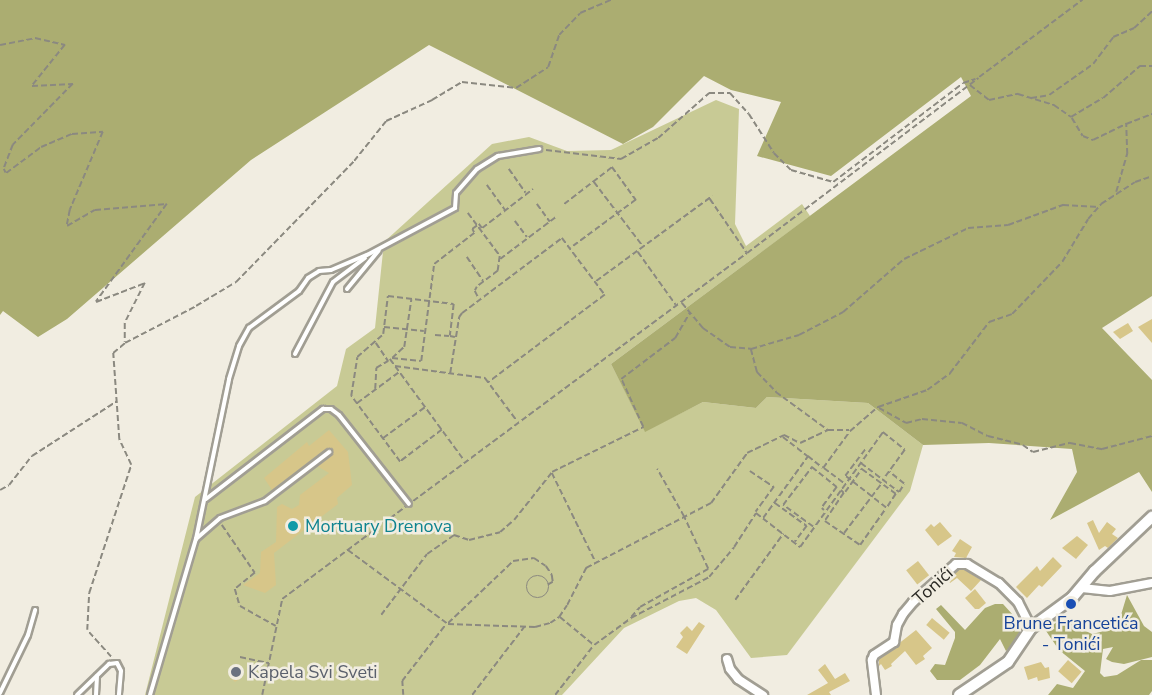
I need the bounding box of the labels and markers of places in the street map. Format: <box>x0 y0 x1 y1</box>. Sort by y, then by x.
place label: Mortuary Drenova <box>305 515 452 537</box>
marker: Mortuary Drenova <box>286 519 300 533</box>
marker: Brune Francetića - Tonići <box>1064 597 1078 611</box>
place label: Brune Francetića - Tonići <box>1004 613 1138 656</box>
place label: Kapela Svi Sveti <box>248 661 378 683</box>
marker: Kapela Svi Sveti <box>229 665 243 679</box>

